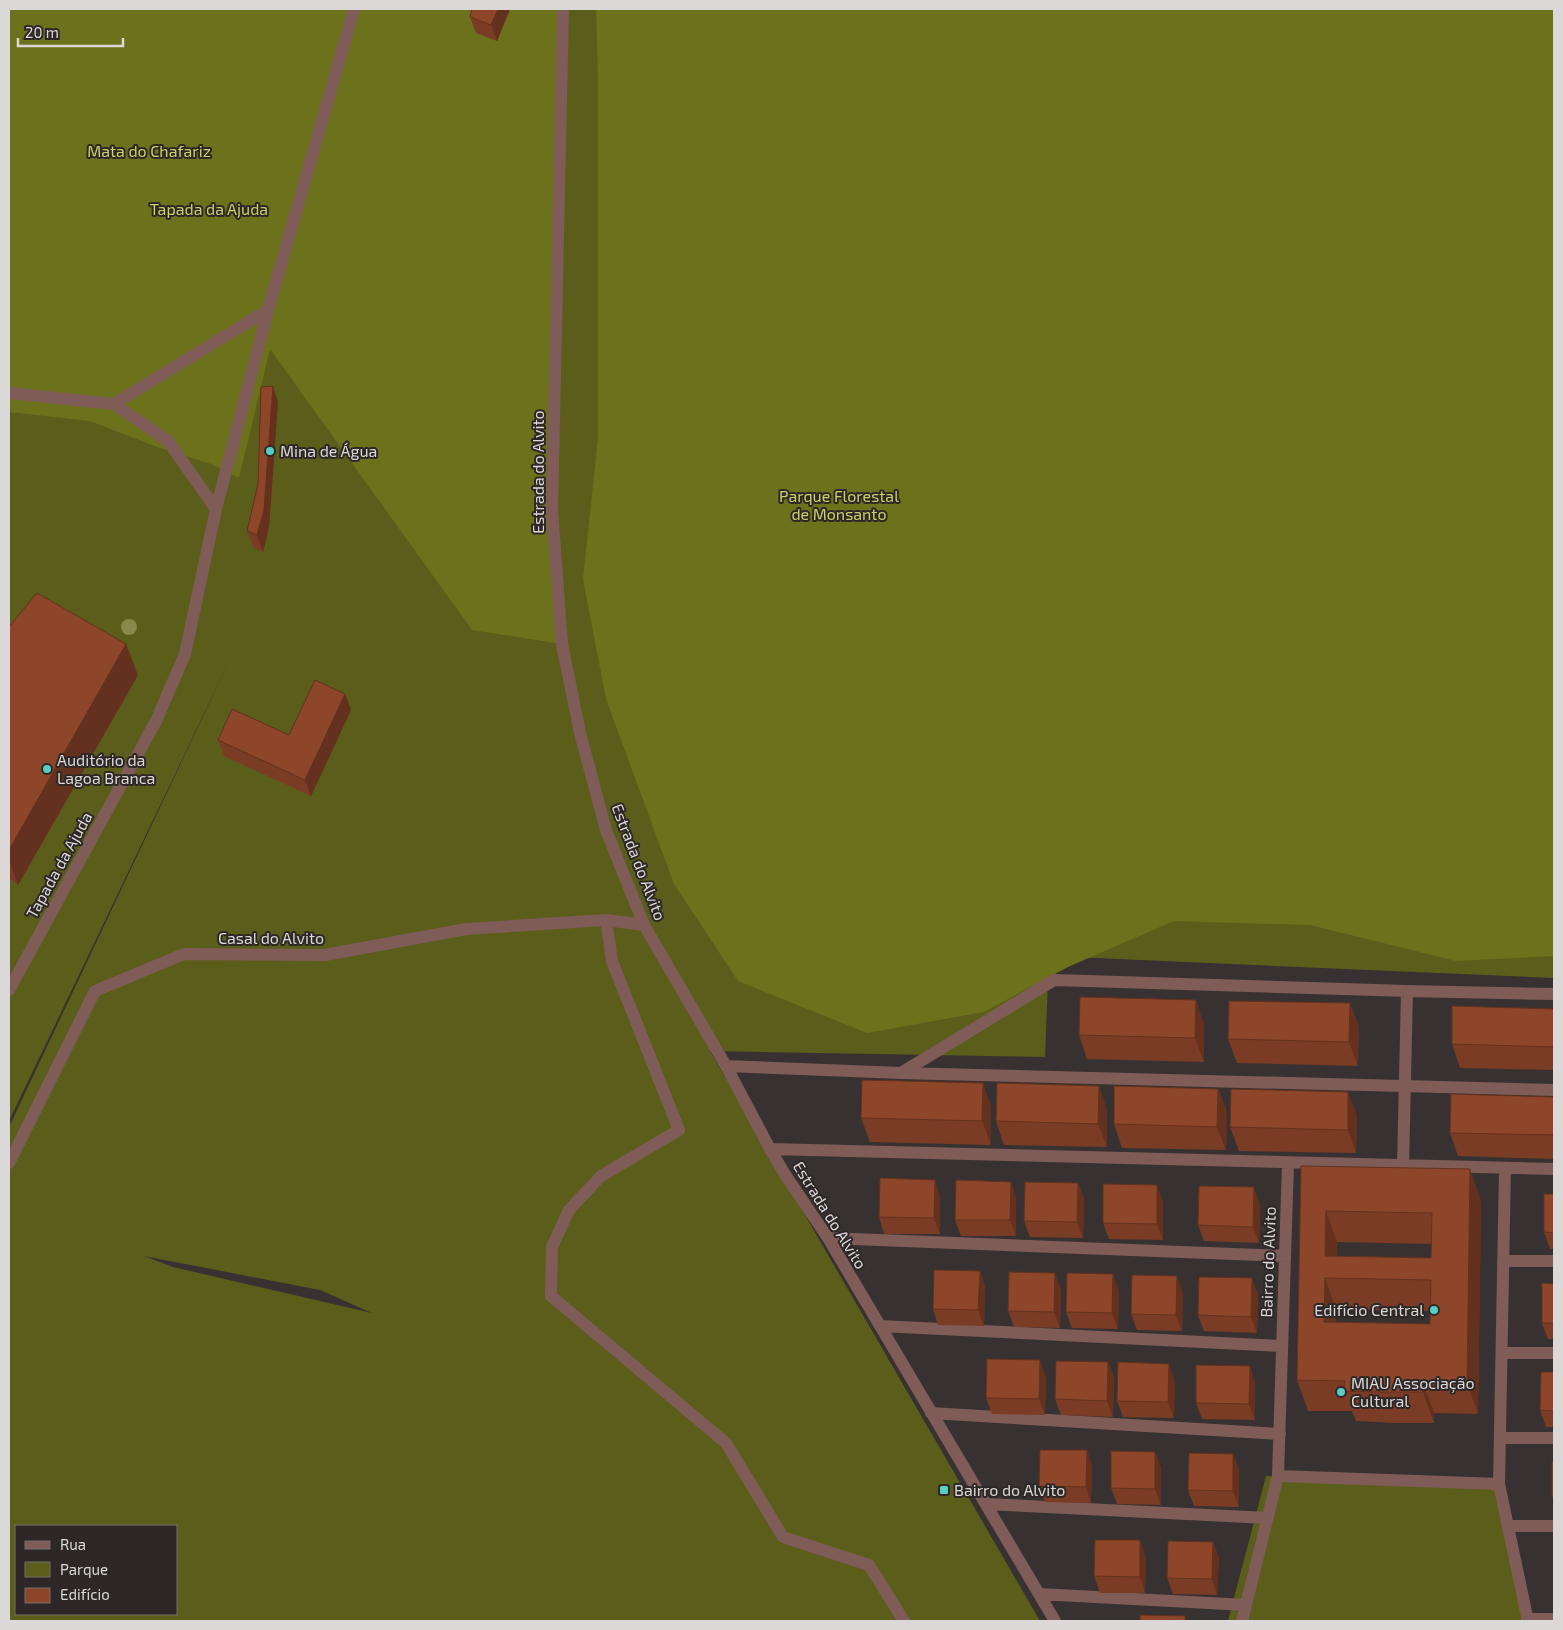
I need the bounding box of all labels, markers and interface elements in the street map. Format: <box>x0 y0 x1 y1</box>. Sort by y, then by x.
scale bar <box>18 15 122 47</box>
text: 20 m <box>25 23 59 41</box>
park label: Mata do Chafariz <box>87 141 211 160</box>
park label: Tapada da Ajuda <box>150 199 268 219</box>
street label: Estrada do Alvito <box>528 410 547 534</box>
place label: Mina de Água <box>280 441 377 460</box>
marker: Mina de Água <box>264 445 276 457</box>
park label: Parque Florestal de Monsanto <box>779 486 899 523</box>
place label: Auditório da Lagoa Branca <box>57 750 155 787</box>
marker: Auditório da Lagoa Branca <box>41 763 53 775</box>
street label: Estrada do Alvito <box>608 801 670 923</box>
street label: Tapada da Ajuda <box>22 808 96 922</box>
street label: Casal do Alvito <box>218 928 324 947</box>
street label: Estrada do Alvito <box>790 1157 871 1272</box>
street label: Bairro do Alvito <box>1256 1206 1279 1318</box>
place label: Edifício Central <box>1314 1300 1424 1319</box>
marker: Edifício Central <box>1428 1304 1440 1316</box>
place label: MIAU Associação Cultural <box>1351 1373 1475 1410</box>
marker: MIAU Associação Cultural <box>1335 1386 1347 1398</box>
place label: Bairro do Alvito <box>954 1480 1065 1499</box>
marker: Bairro do Alvito <box>938 1484 950 1496</box>
legend <box>15 1525 178 1615</box>
text: Rua <box>60 1535 86 1553</box>
text: Parque <box>60 1560 108 1578</box>
text: Edifício <box>60 1585 110 1603</box>

